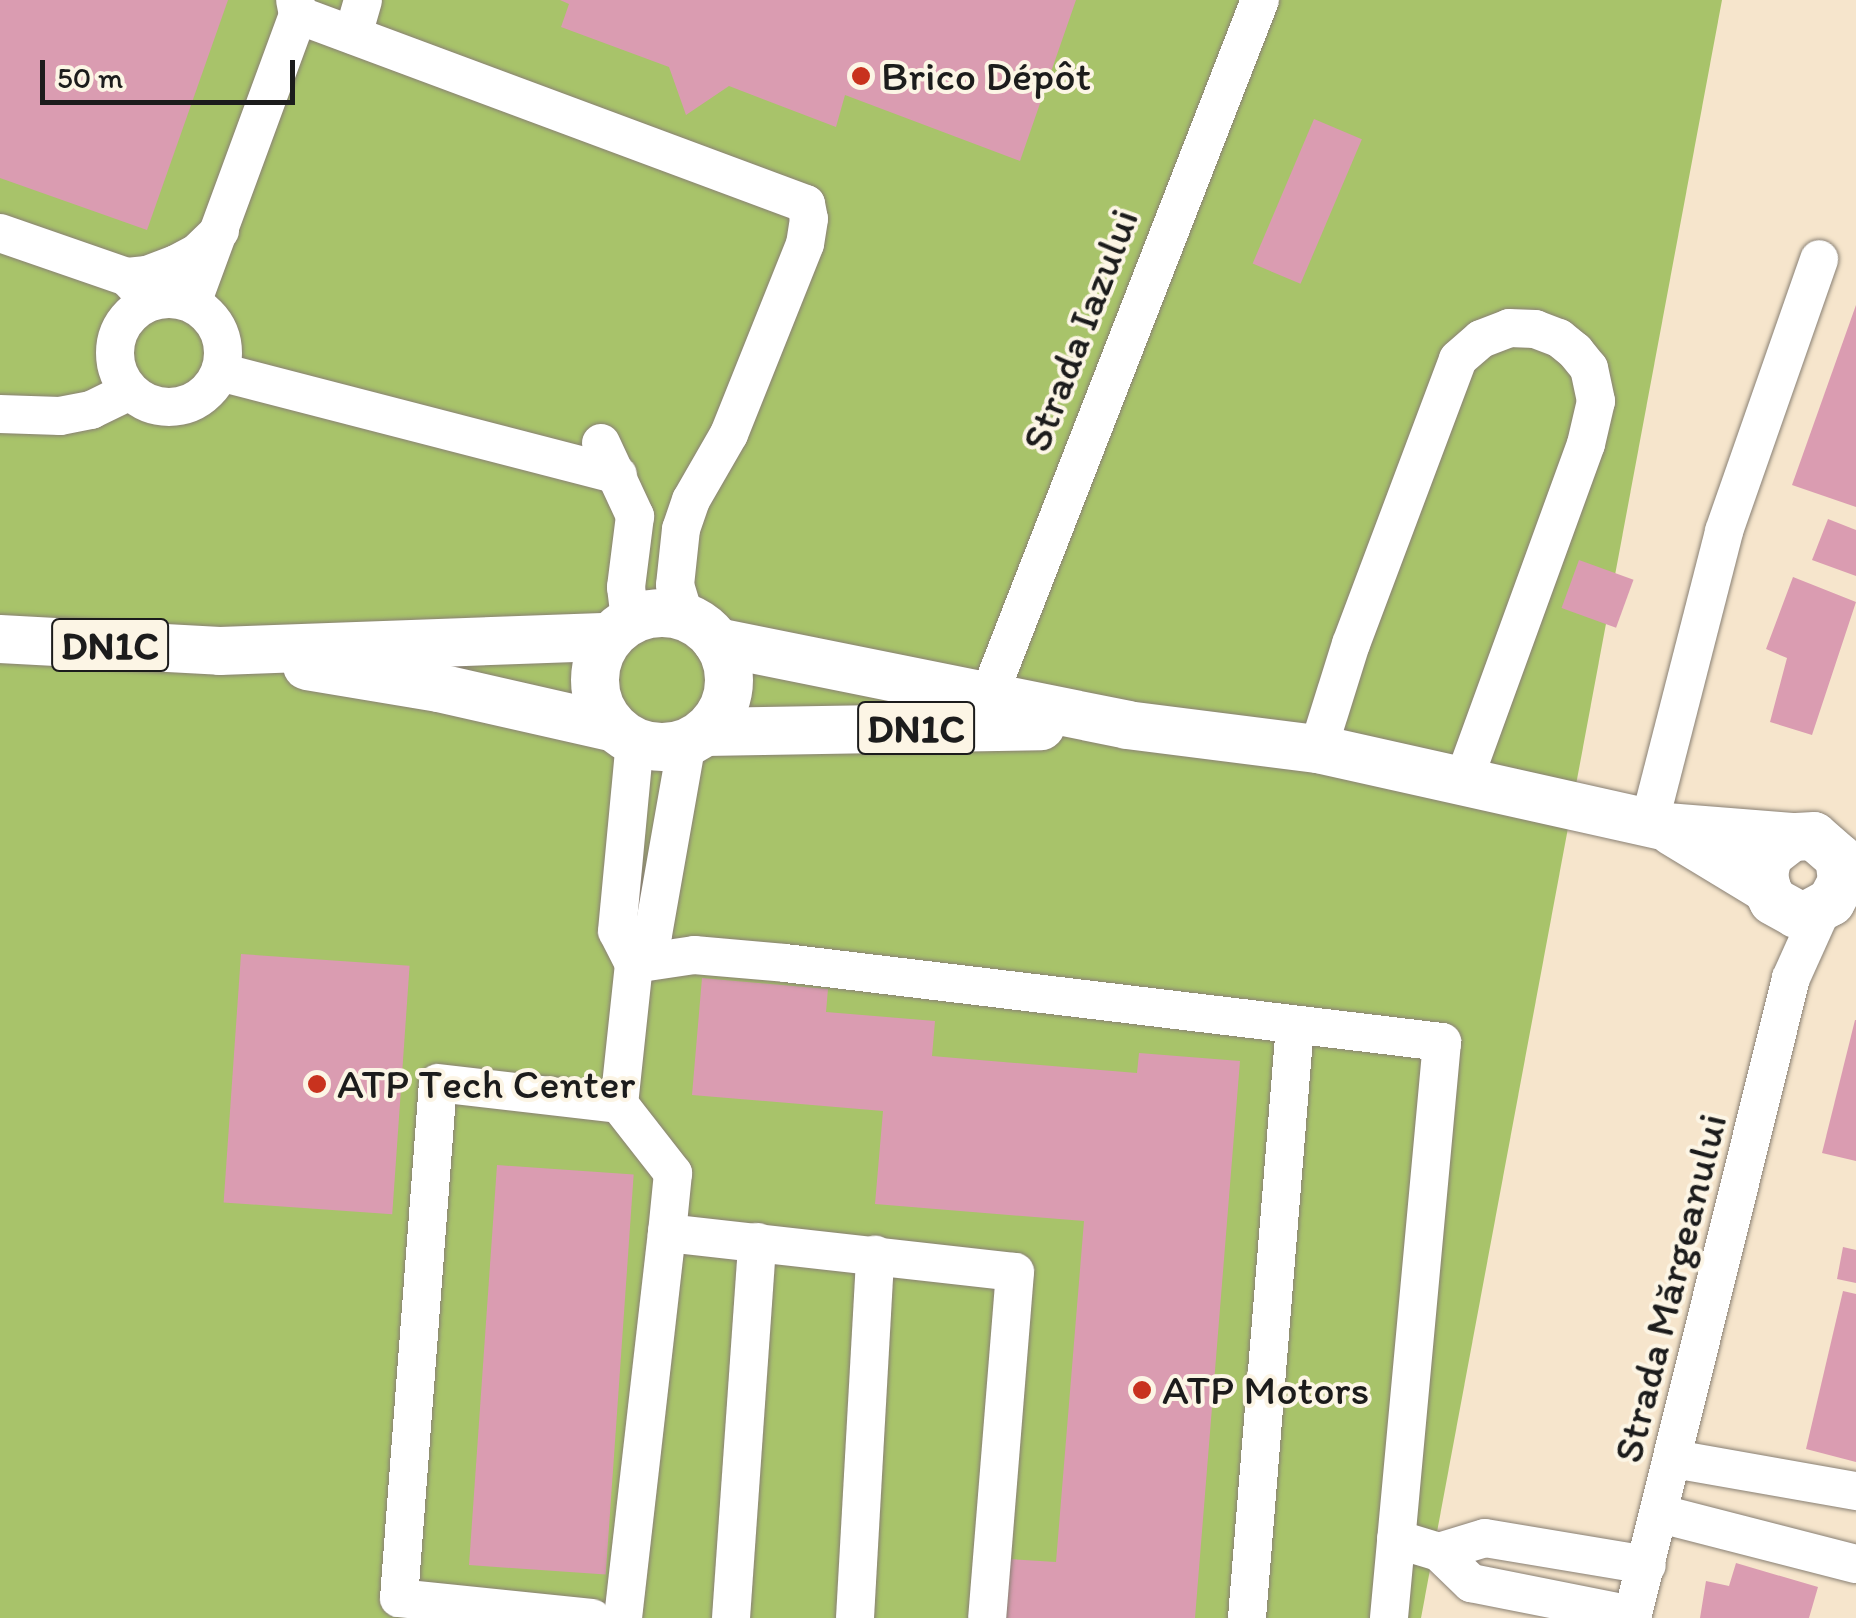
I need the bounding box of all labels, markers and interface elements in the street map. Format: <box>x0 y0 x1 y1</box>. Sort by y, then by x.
scale bar <box>45 40 300 102</box>
place label: Brico Dépôt <box>881 51 1093 101</box>
text: 50 m <box>57 59 123 96</box>
marker: Brico Dépôt <box>850 65 872 87</box>
street label: Strada Iazului <box>1011 201 1149 459</box>
road number: DN1C <box>50 610 170 680</box>
road number: DN1C <box>856 693 976 763</box>
place label: ATP Tech Center <box>337 1059 632 1109</box>
marker: ATP Tech Center <box>306 1073 328 1095</box>
street label: Strada Mărgeanului <box>1602 1109 1738 1467</box>
place label: ATP Motors <box>1162 1365 1370 1415</box>
marker: ATP Motors <box>1131 1379 1153 1401</box>

